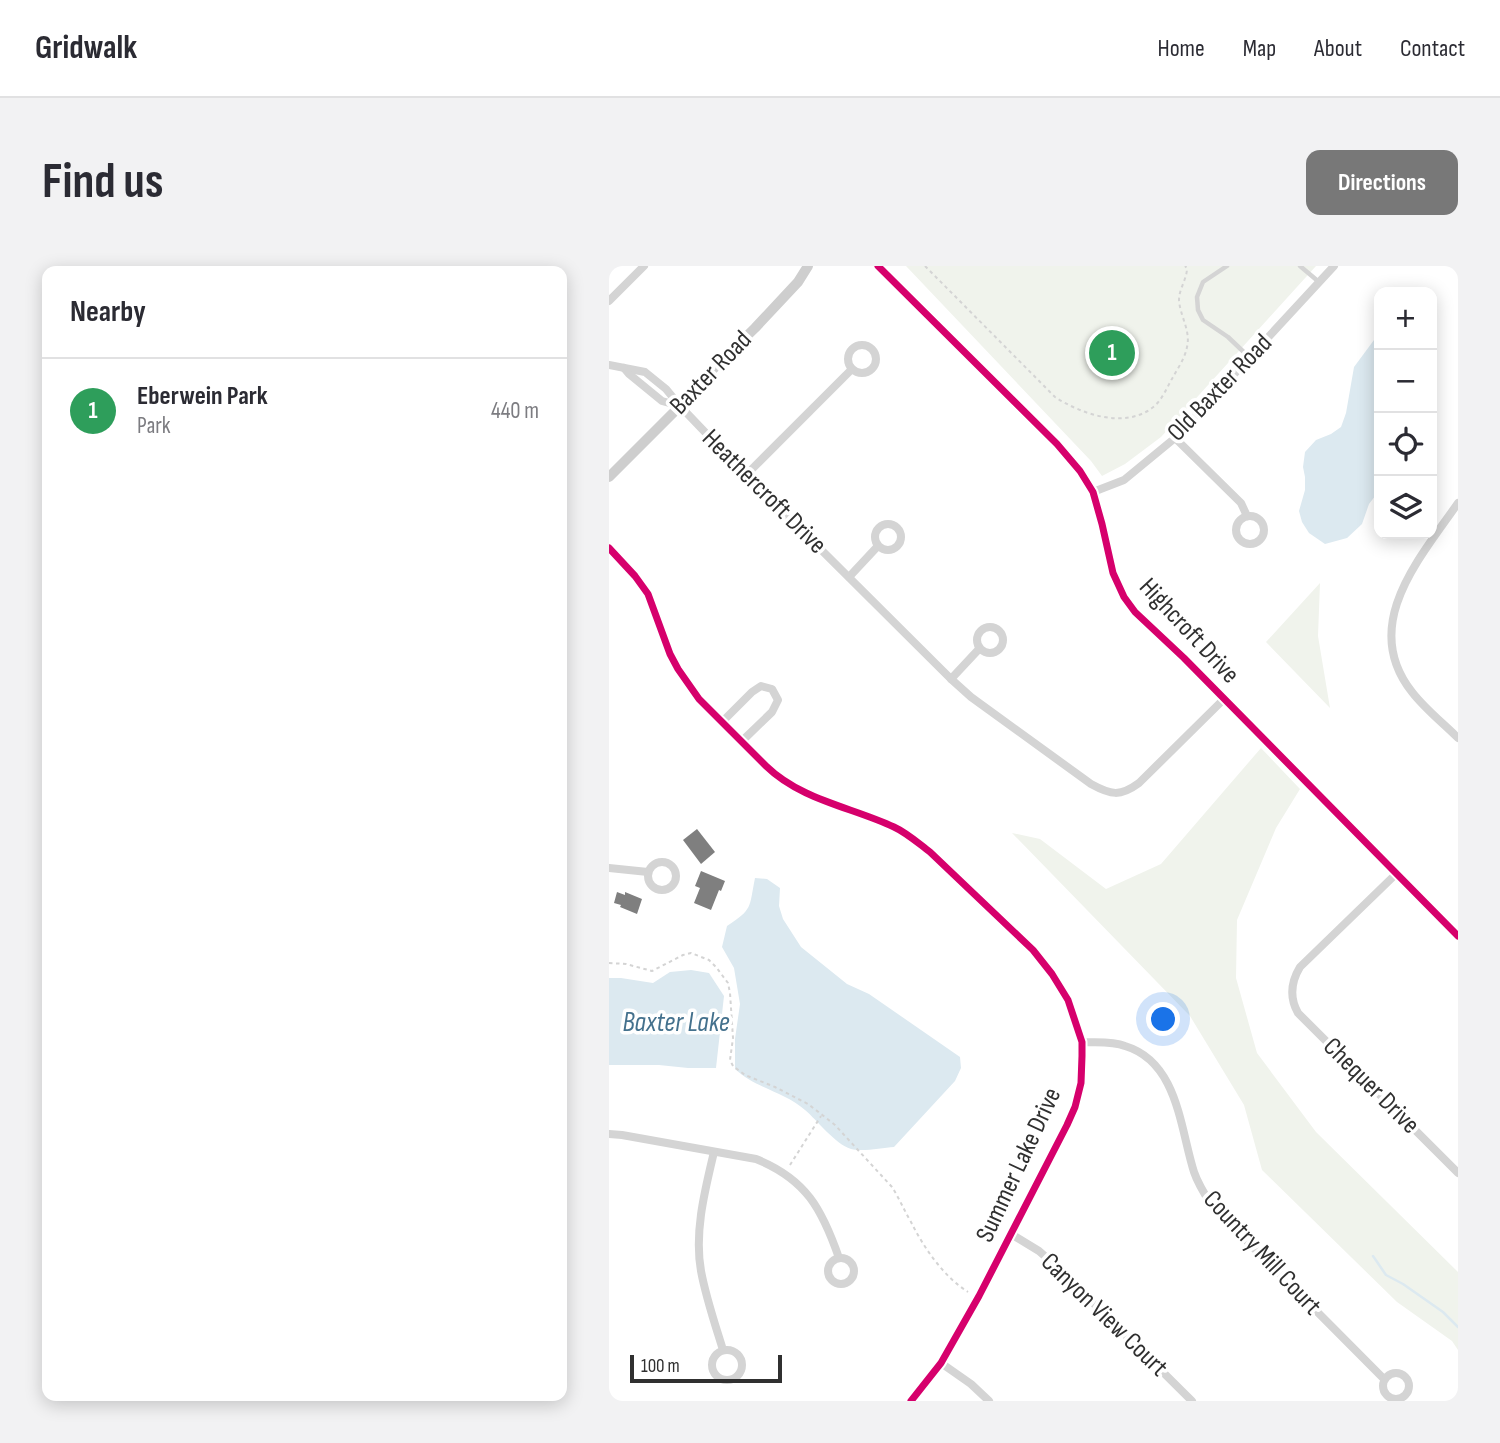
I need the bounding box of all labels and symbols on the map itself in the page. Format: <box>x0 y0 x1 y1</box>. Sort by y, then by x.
street label: Baxter Road <box>664 325 758 421</box>
pin: 1 <box>1089 327 1135 379</box>
street label: Old Baxter Road <box>1161 328 1279 448</box>
street label: Heathercroft Drive <box>695 423 833 561</box>
street label: Highcroft Drive <box>1132 572 1246 690</box>
your location <box>1146 1002 1180 1036</box>
water label: Baxter Lake <box>622 1006 730 1039</box>
street label: Chequer Drive <box>1316 1031 1426 1141</box>
street label: Summer Lake Drive <box>970 1083 1068 1247</box>
street label: Country Mill Court <box>1196 1184 1328 1322</box>
street label: Canyon View Court <box>1034 1247 1174 1383</box>
scale bar <box>630 1352 782 1384</box>

